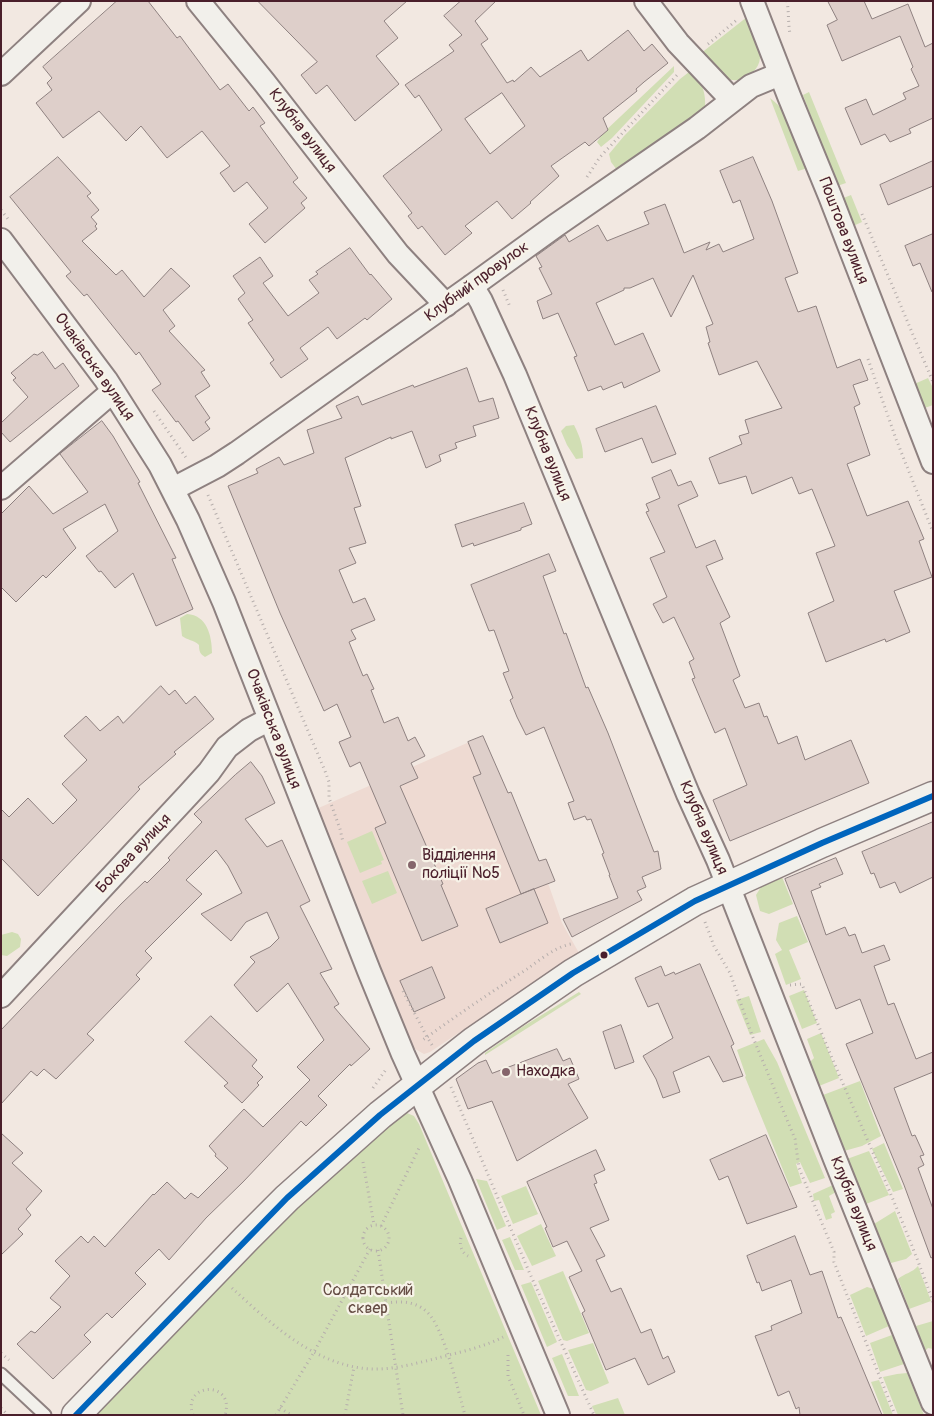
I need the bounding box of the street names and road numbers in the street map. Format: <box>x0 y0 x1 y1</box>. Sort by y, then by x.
street label: Клубна вулиця <box>264 85 340 177</box>
street label: Поштова вулиця <box>814 175 872 287</box>
street label: Клубний провулок <box>421 238 533 326</box>
street label: Очаківська вулиця <box>50 309 138 425</box>
street label: Клубна вулиця <box>519 404 575 504</box>
street label: Очаківська вулиця <box>241 666 305 792</box>
street label: Клубна вулиця <box>675 778 731 878</box>
street label: Бокова вулиця <box>92 810 176 898</box>
street label: Клубна вулиця <box>825 1154 881 1254</box>

